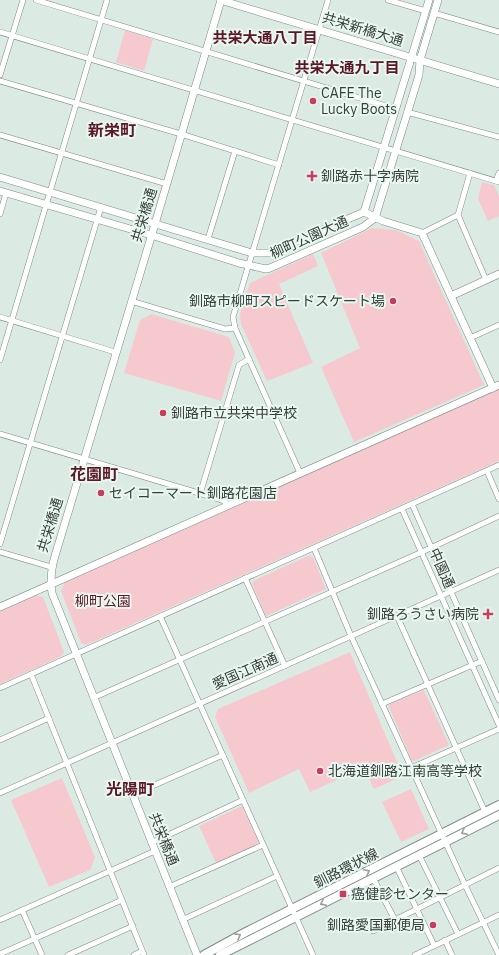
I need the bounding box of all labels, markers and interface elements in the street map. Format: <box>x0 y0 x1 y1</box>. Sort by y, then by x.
street label: 共栄新橋大通 <box>320 8 406 50</box>
district label: 共栄大通八丁目 <box>212 28 318 47</box>
district label: 共栄大通九丁目 <box>294 58 400 77</box>
place label: CAFE The Lucky Boots <box>321 84 397 118</box>
marker: CAFE The Lucky Boots <box>308 96 318 106</box>
district label: 新栄町 <box>88 120 136 140</box>
place label: 釧路赤十字病院 <box>321 167 419 185</box>
marker: 釧路赤十字病院 <box>306 170 318 182</box>
street label: 共栄橋通 <box>127 186 161 244</box>
street label: 柳町公園大通 <box>267 212 351 262</box>
place label: 釧路市柳町スピードスケート場 <box>189 292 385 310</box>
marker: 釧路市柳町スピードスケート場 <box>388 296 398 306</box>
place label: 釧路市立共栄中学校 <box>171 404 297 422</box>
marker: 釧路市立共栄中学校 <box>158 408 168 418</box>
district label: 花園町 <box>70 464 118 484</box>
place label: セイコーマート釧路花園店 <box>109 484 277 502</box>
marker: セイコーマート釧路花園店 <box>96 488 106 498</box>
street label: 共栄橋通 <box>33 496 67 554</box>
street label: 中園通 <box>425 545 459 591</box>
park label: 柳町公園 <box>75 592 131 610</box>
place label: 釧路ろうさい病院 <box>367 605 479 623</box>
marker: 釧路ろうさい病院 <box>482 608 494 620</box>
street label: 愛国江南通 <box>209 649 281 693</box>
place label: 北海道釧路江南高等学校 <box>328 762 482 780</box>
marker: 北海道釧路江南高等学校 <box>315 766 325 776</box>
district label: 光陽町 <box>106 779 154 799</box>
street label: 共栄橋通 <box>145 810 183 868</box>
one-way arrow <box>461 827 468 834</box>
street label: 釧路環状線 <box>311 844 381 892</box>
one-way arrow <box>363 869 370 877</box>
place label: 癌健診センター <box>351 885 449 903</box>
marker: 癌健診センター <box>338 889 348 899</box>
one-way arrow <box>320 898 327 906</box>
place label: 釧路愛国郵便局 <box>327 916 425 934</box>
marker: 釧路愛国郵便局 <box>428 920 438 930</box>
one-way arrow <box>234 934 241 941</box>

